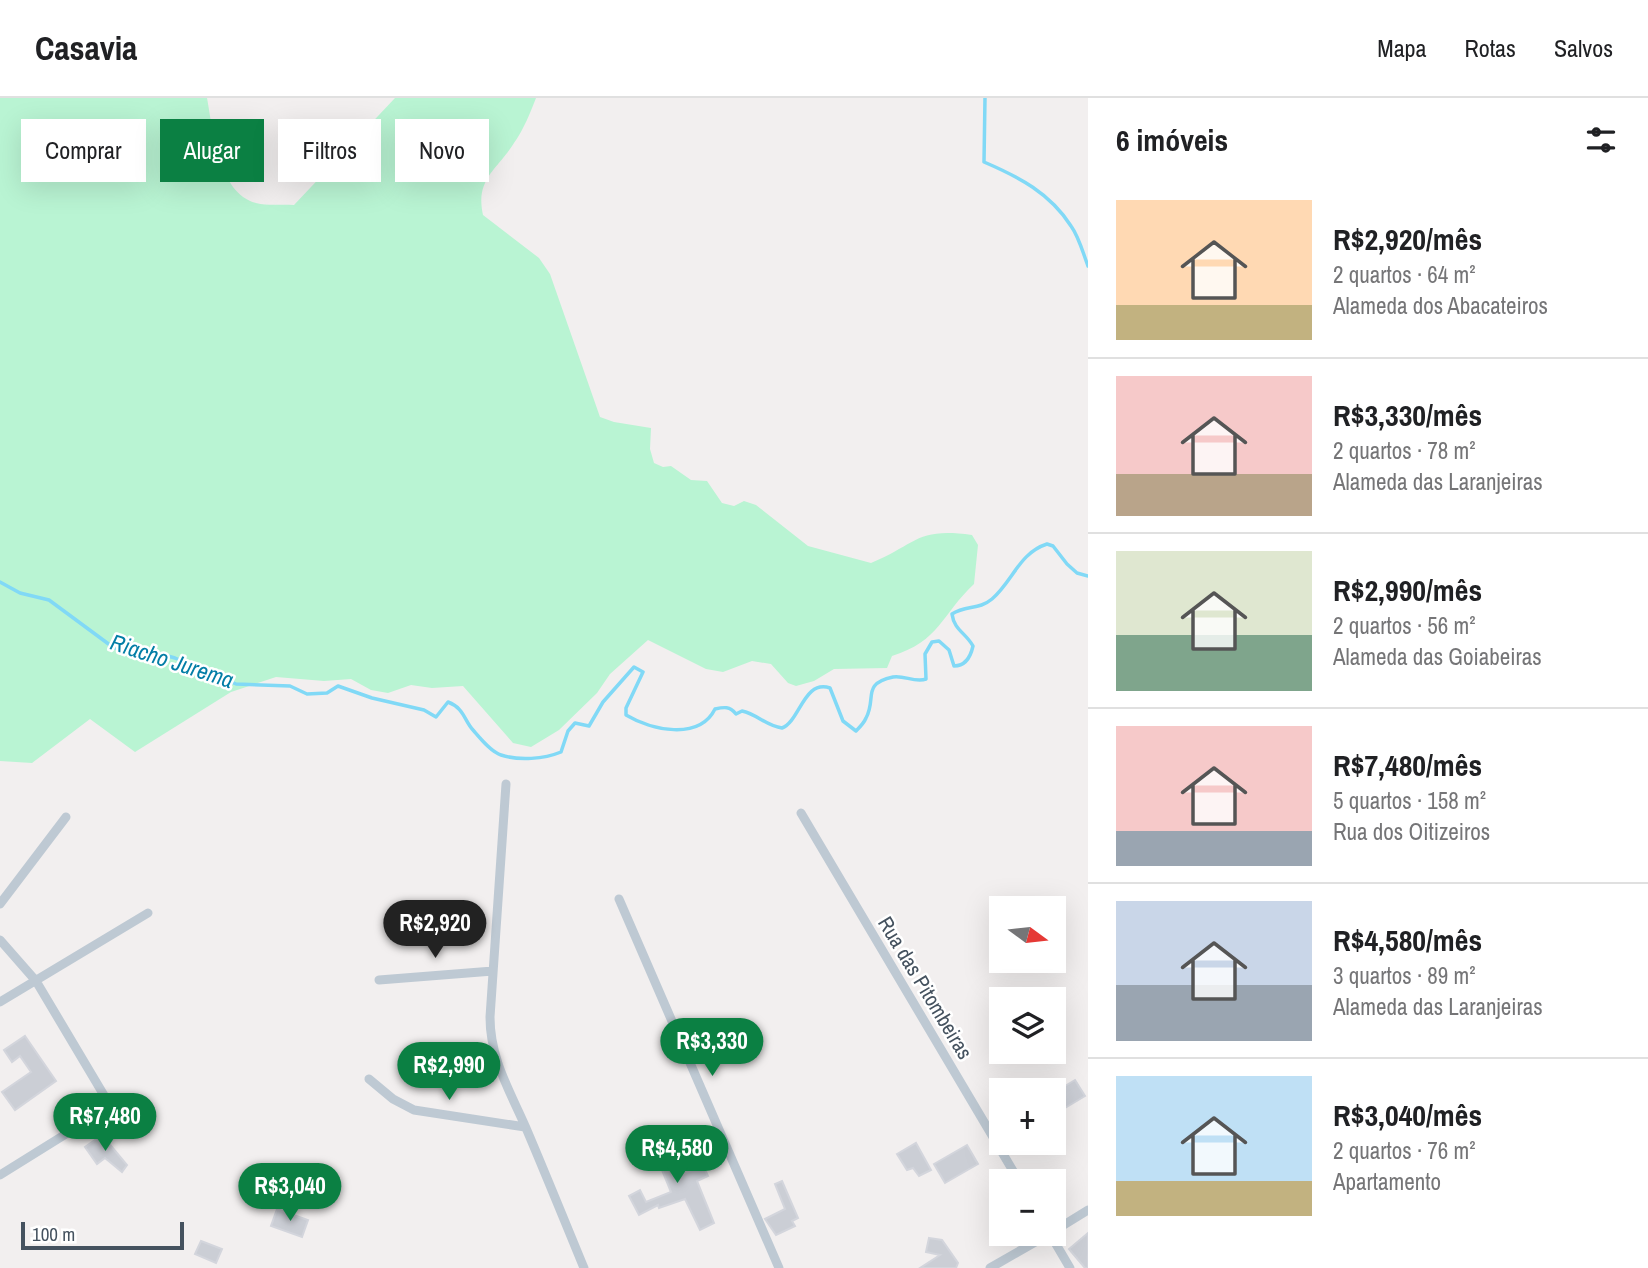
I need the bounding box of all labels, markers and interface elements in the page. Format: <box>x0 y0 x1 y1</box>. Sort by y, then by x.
text: Casavia <box>35 26 137 70</box>
text: Mapa <box>1377 32 1427 64</box>
text: Rotas <box>1465 32 1516 64</box>
text: Salvos <box>1554 32 1613 64</box>
chip: Comprar <box>21 119 146 182</box>
chip: Alugar <box>160 119 264 182</box>
chip: Filtros <box>278 119 381 182</box>
chip: Novo <box>395 119 489 182</box>
text: 6 imóveis <box>1116 120 1228 160</box>
icon: filters <box>1582 121 1620 159</box>
text: R$2,920/mês <box>1333 219 1482 259</box>
icon: home <box>1172 228 1256 312</box>
text: 2 quartos · 64 m² <box>1333 259 1476 290</box>
text: Alameda dos Abacateiros <box>1333 290 1548 321</box>
text: R$3,330/mês <box>1333 395 1482 435</box>
icon: home <box>1172 404 1256 488</box>
text: 2 quartos · 78 m² <box>1333 435 1476 466</box>
text: Alameda das Laranjeiras <box>1333 466 1543 497</box>
text: R$2,990/mês <box>1333 570 1482 610</box>
icon: home <box>1172 579 1256 663</box>
text: 2 quartos · 56 m² <box>1333 610 1476 641</box>
water label: Riacho Jurema <box>107 626 238 695</box>
text: Alameda das Goiabeiras <box>1333 641 1542 672</box>
text: R$7,480/mês <box>1333 745 1482 785</box>
icon: home <box>1172 754 1256 838</box>
text: 5 quartos · 158 m² <box>1333 785 1486 816</box>
text: Rua dos Oitizeiros <box>1333 816 1490 847</box>
north arrow <box>989 896 1066 973</box>
map controls <box>989 896 1066 1246</box>
pin: R$2,920 <box>370 900 500 960</box>
text: R$2,920 <box>399 907 471 938</box>
street label: Rua das Pitombeiras <box>871 911 980 1065</box>
text: R$4,580/mês <box>1333 920 1482 960</box>
icon: home <box>1172 929 1256 1013</box>
text: 3 quartos · 89 m² <box>1333 960 1476 991</box>
button: layers <box>989 987 1066 1064</box>
text: Alameda das Laranjeiras <box>1333 991 1543 1022</box>
pin: R$3,330 <box>647 1018 777 1078</box>
text: R$3,330 <box>676 1025 748 1056</box>
pin: R$2,990 <box>384 1042 514 1102</box>
text: R$2,990 <box>413 1049 485 1080</box>
button: + <box>989 1078 1066 1155</box>
pin: R$7,480 <box>40 1094 170 1153</box>
text: R$3,040/mês <box>1333 1095 1482 1135</box>
text: R$7,480 <box>69 1100 141 1131</box>
icon: home <box>1172 1104 1256 1188</box>
pin: R$4,580 <box>612 1126 742 1185</box>
text: R$4,580 <box>641 1132 713 1163</box>
text: 2 quartos · 76 m² <box>1333 1135 1476 1166</box>
pin: R$3,040 <box>225 1164 355 1223</box>
text: Apartamento <box>1333 1166 1441 1197</box>
button: − <box>989 1169 1066 1246</box>
text: R$3,040 <box>254 1170 326 1201</box>
scale bar <box>21 1219 184 1251</box>
text: 100 m <box>32 1221 75 1247</box>

